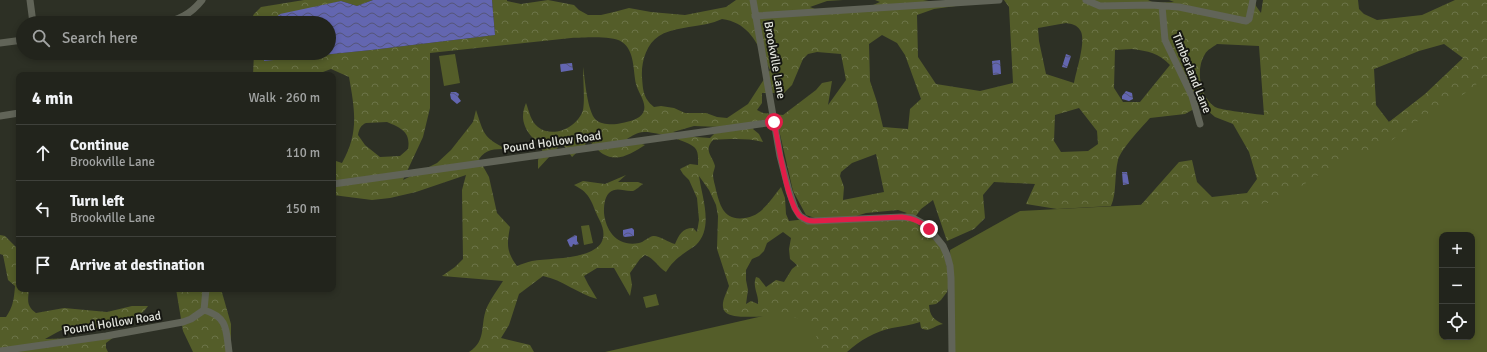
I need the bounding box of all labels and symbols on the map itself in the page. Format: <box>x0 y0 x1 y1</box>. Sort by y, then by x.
street label: Brookville Lane <box>760 20 789 100</box>
street label: Timberland Lane <box>1169 31 1214 116</box>
route start <box>765 113 783 131</box>
street label: Pound Hollow Road <box>502 128 602 157</box>
route end <box>920 220 938 238</box>
street label: Pound Hollow Road <box>62 308 162 339</box>

